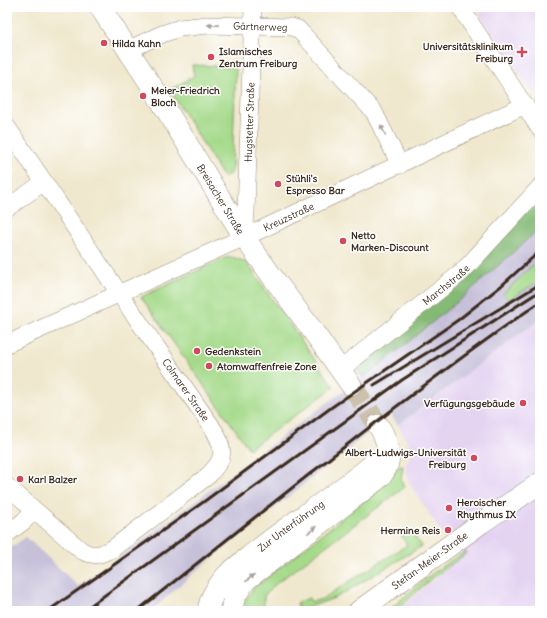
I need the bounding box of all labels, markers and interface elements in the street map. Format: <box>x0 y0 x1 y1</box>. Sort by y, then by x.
street label: Gärtnerweg <box>233 20 288 34</box>
one-way arrow <box>206 22 219 28</box>
place label: Hilda Kahn <box>112 37 161 50</box>
marker: Hilda Kahn <box>99 38 109 48</box>
place label: Universitätsklinikum Freiburg <box>423 40 513 65</box>
place label: Islamisches Zentrum Freiburg <box>219 45 298 70</box>
marker: Universitätsklinikum Freiburg <box>516 46 528 58</box>
marker: Islamisches Zentrum Freiburg <box>206 52 216 62</box>
street label: Hugstetter Straße <box>242 82 257 162</box>
place label: Meier-Friedrich Bloch <box>151 84 220 109</box>
marker: Meier-Friedrich Bloch <box>138 91 148 101</box>
one-way arrow <box>379 125 386 136</box>
street label: Breisacher Straße <box>194 162 247 237</box>
place label: Stühli's Espresso Bar <box>286 172 346 197</box>
marker: Stühli's Espresso Bar <box>273 179 283 189</box>
street label: Kreuzstraße <box>261 200 316 235</box>
place label: Netto Marken-Discount <box>351 229 429 254</box>
marker: Netto Marken-Discount <box>338 236 348 246</box>
street label: Marchstraße <box>420 262 473 308</box>
place label: Gedenkstein <box>205 345 261 358</box>
marker: Gedenkstein <box>192 346 202 356</box>
street label: Colmarer Straße <box>159 356 212 424</box>
place label: Atomwaffenfreie Zone <box>217 360 317 373</box>
marker: Atomwaffenfreie Zone <box>204 361 214 371</box>
place label: Verfügungsgebäude <box>424 397 516 410</box>
marker: Verfügungsgebäude <box>518 398 528 408</box>
place label: Albert-Ludwigs-Universität Freiburg <box>345 446 467 471</box>
marker: Albert-Ludwigs-Universität Freiburg <box>469 453 479 463</box>
place label: Karl Balzer <box>28 473 78 486</box>
marker: Karl Balzer <box>15 474 25 484</box>
place label: Heroischer Rhythmus IX <box>457 496 517 521</box>
street label: Zur Unterführung <box>255 497 327 555</box>
marker: Heroischer Rhythmus IX <box>444 503 454 513</box>
place label: Hermine Reis <box>381 524 440 537</box>
marker: Hermine Reis <box>443 525 453 535</box>
one-way arrow <box>307 526 317 534</box>
street label: Stefan-Meier-Straße <box>389 529 470 592</box>
one-way arrow <box>244 574 255 582</box>

